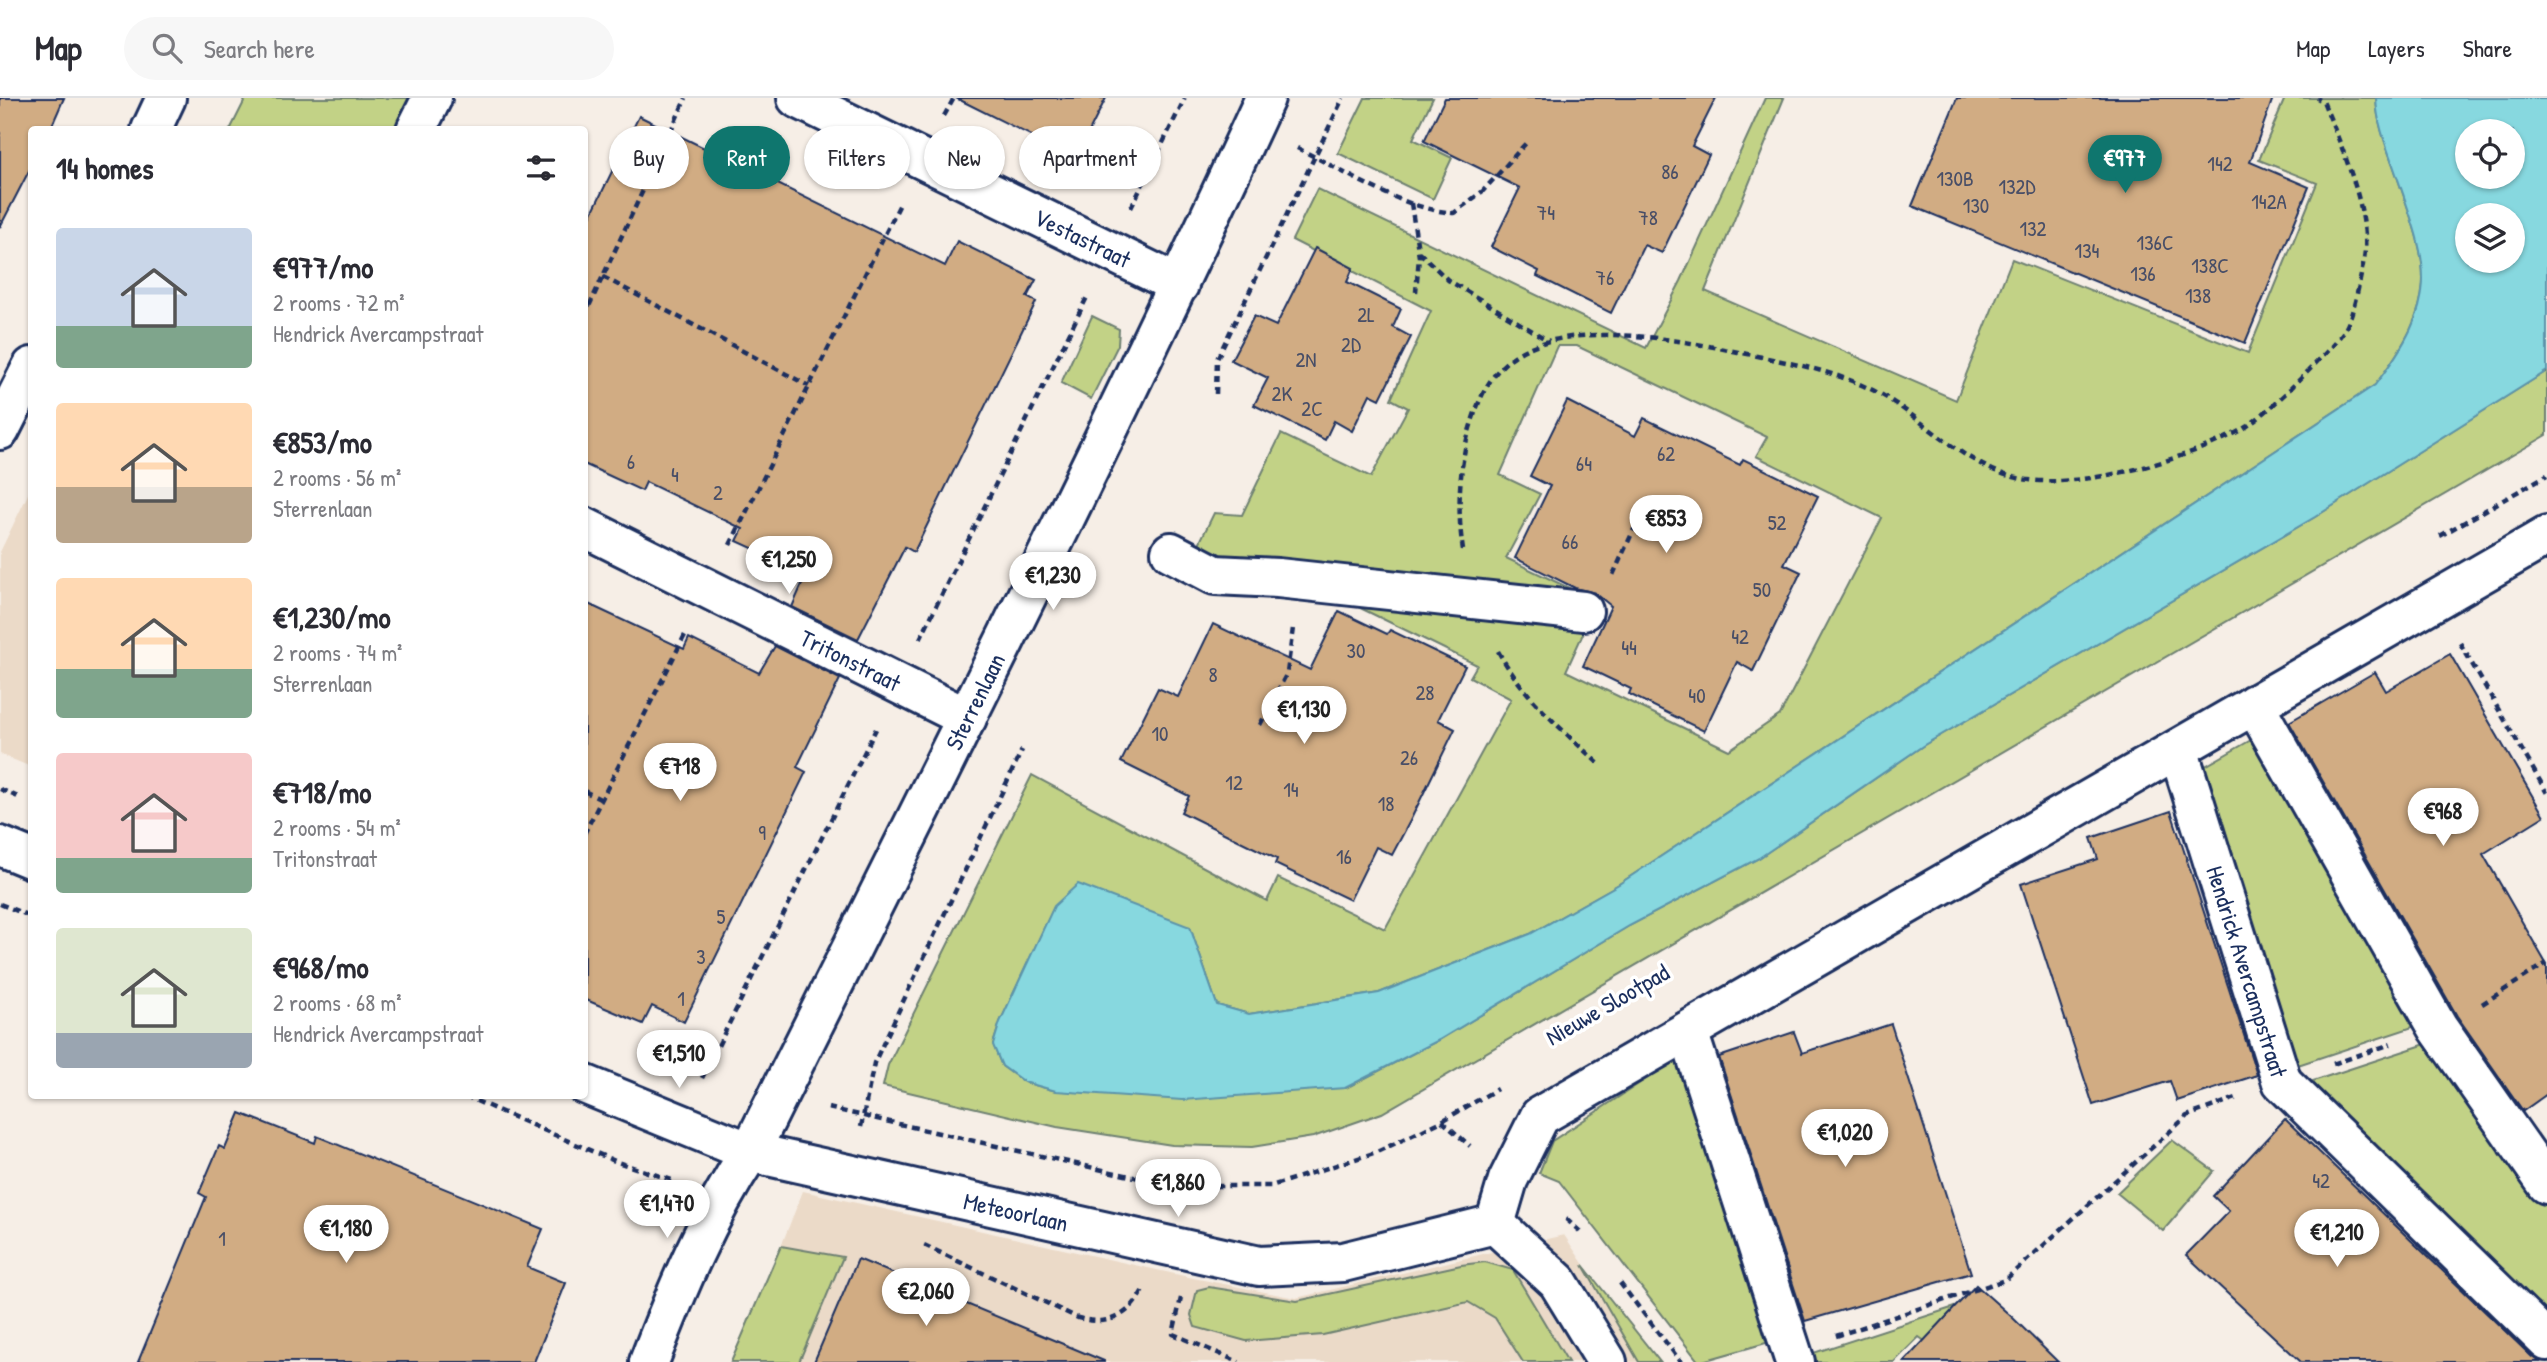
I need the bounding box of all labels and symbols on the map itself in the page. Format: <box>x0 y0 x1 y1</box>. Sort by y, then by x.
pin: €977 <box>2084 136 2166 195</box>
house number: 142 <box>2207 149 2233 178</box>
house number: 86 <box>1661 157 1679 186</box>
house number: 130B <box>1936 164 1974 193</box>
house number: 132D <box>1999 172 2035 201</box>
house number: 142A <box>2251 187 2287 216</box>
house number: 130 <box>1963 191 1989 220</box>
house number: 74 <box>1537 198 1555 227</box>
street label: Vestastraat <box>1029 201 1137 275</box>
house number: 78 <box>1638 203 1658 232</box>
house number: 132 <box>2020 214 2047 243</box>
house number: 136C <box>2137 228 2173 257</box>
house number: 134 <box>2075 236 2100 265</box>
house number: 138C <box>2191 251 2229 280</box>
house number: 136 <box>2130 259 2156 288</box>
house number: 76 <box>1596 263 1614 292</box>
house number: 138 <box>2185 281 2211 310</box>
house number: 2L <box>1357 300 1375 329</box>
house number: 2D <box>1341 330 1361 359</box>
house number: 2N <box>1296 345 1317 374</box>
house number: 2K <box>1272 379 1292 408</box>
house number: 2C <box>1301 394 1323 423</box>
house number: 62 <box>1657 439 1675 468</box>
house number: 6 <box>627 447 635 476</box>
house number: 64 <box>1576 449 1592 478</box>
house number: 4 <box>671 460 679 489</box>
house number: 2 <box>713 478 723 507</box>
pin: €853 <box>1625 496 1707 555</box>
house number: 52 <box>1768 508 1787 537</box>
house number: 66 <box>1562 527 1578 556</box>
pin: €1,250 <box>732 536 846 596</box>
pin: €1,230 <box>996 552 1110 612</box>
house number: 50 <box>1753 575 1771 604</box>
street label: Tritonstraat <box>795 621 907 699</box>
house number: 42 <box>1731 622 1749 651</box>
house number: 44 <box>1621 633 1637 662</box>
house number: 30 <box>1347 636 1365 665</box>
street label: Sterrenlaan <box>937 648 1012 755</box>
house number: 8 <box>1208 660 1218 689</box>
house number: 28 <box>1416 678 1434 707</box>
house number: 40 <box>1688 681 1706 710</box>
pin: €1,130 <box>1247 686 1361 746</box>
house number: 10 <box>1151 719 1169 748</box>
house number: 26 <box>1400 743 1418 772</box>
pin: €718 <box>639 744 721 803</box>
house number: 12 <box>1225 768 1243 797</box>
house number: 14 <box>1283 775 1299 804</box>
pin: €968 <box>2402 788 2484 848</box>
house number: 18 <box>1378 789 1394 818</box>
house number: 9 <box>758 818 766 847</box>
house number: 16 <box>1336 842 1352 871</box>
street label: Hendrick Avercampstraat <box>2199 862 2296 1082</box>
house number: 5 <box>717 902 726 931</box>
house number: 3 <box>696 942 706 971</box>
street label: Nieuwe Slootpad <box>1539 956 1675 1052</box>
house number: 1 <box>677 984 685 1013</box>
pin: €1,510 <box>622 1030 736 1090</box>
pin: €1,020 <box>1788 1110 1902 1169</box>
pin: €1,860 <box>1121 1160 1235 1219</box>
house number: 42 <box>2312 1166 2330 1195</box>
pin: €1,470 <box>610 1180 724 1240</box>
street label: Meteoorlaan <box>961 1184 1071 1239</box>
pin: €1,180 <box>289 1206 403 1265</box>
pin: €1,210 <box>2280 1210 2394 1269</box>
house number: 1 <box>218 1224 226 1253</box>
pin: €2,060 <box>869 1268 983 1328</box>

